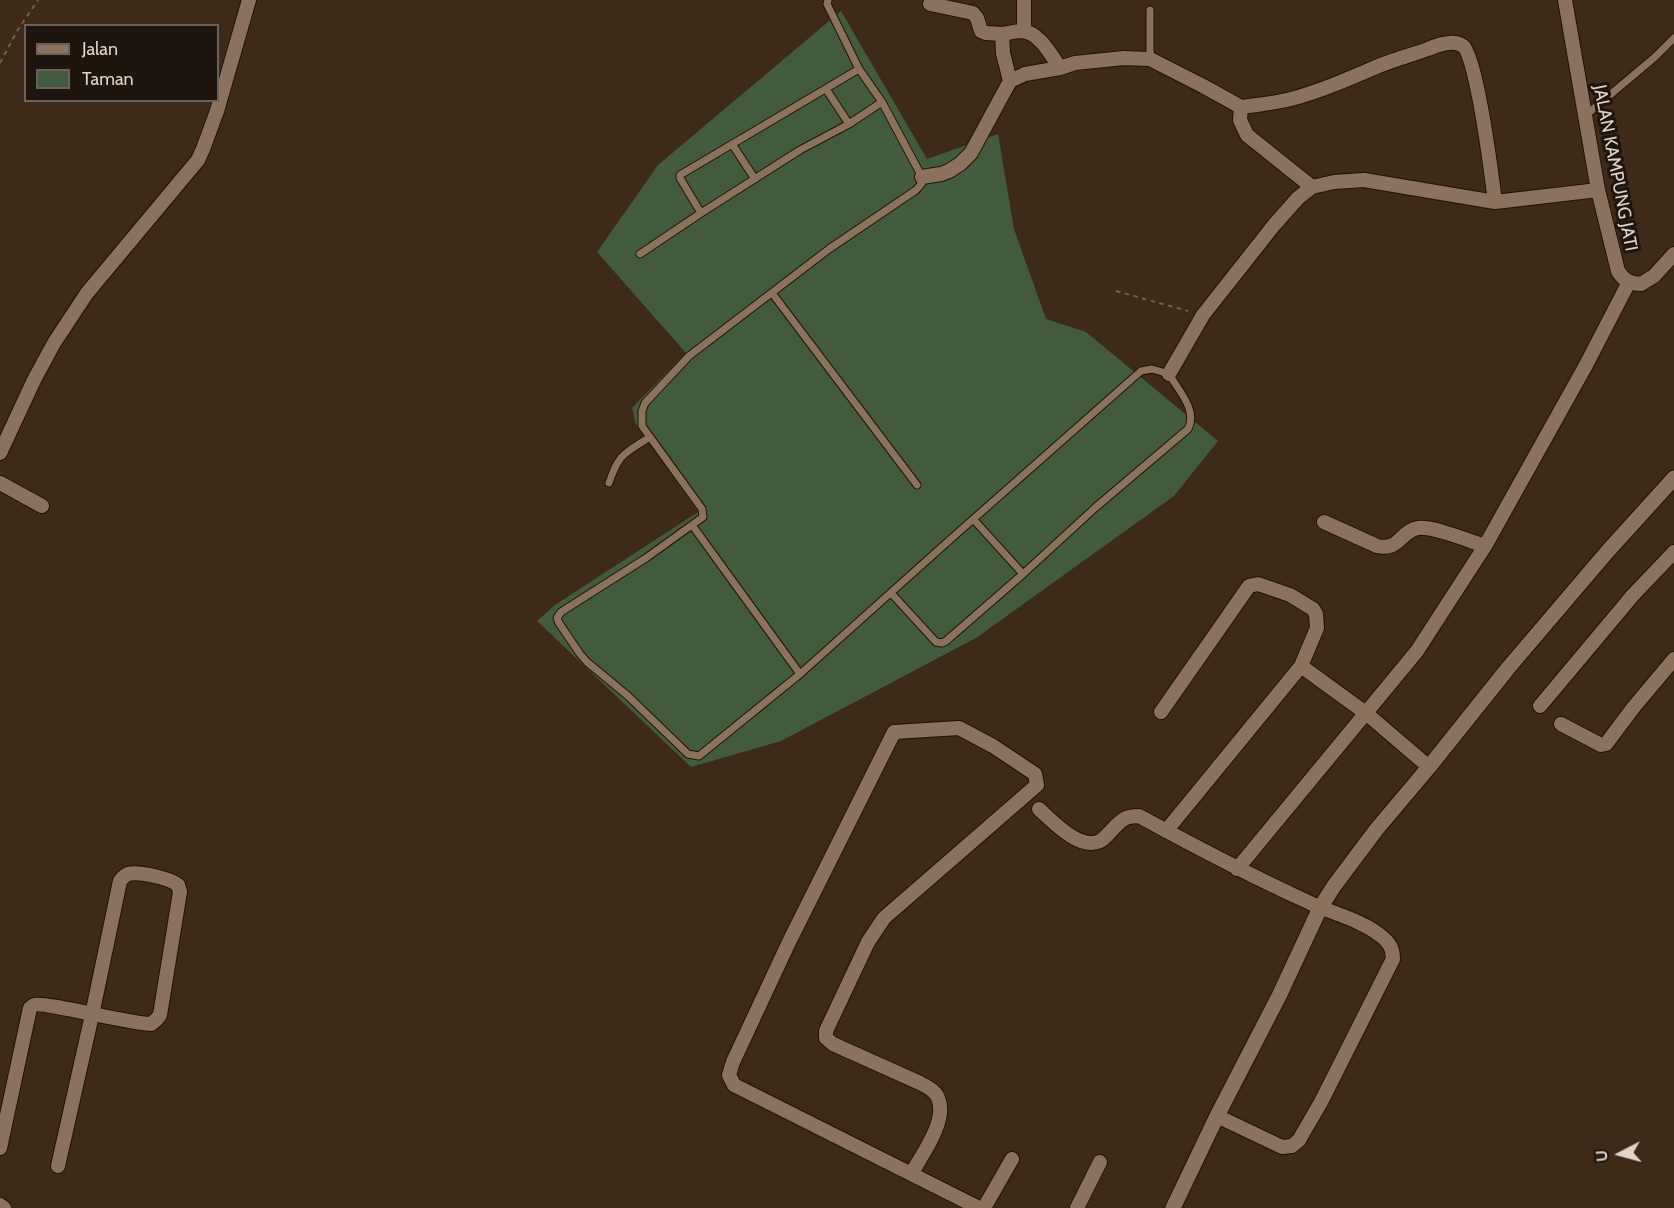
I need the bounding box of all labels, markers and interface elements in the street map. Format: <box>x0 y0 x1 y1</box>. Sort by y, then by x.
legend <box>24 24 219 102</box>
text: Jalan <box>82 38 118 60</box>
text: Taman <box>82 68 134 90</box>
street label: JALAN KAMPUNG JATI <box>1588 83 1642 253</box>
north arrow <box>1590 1124 1650 1184</box>
text: U <box>1592 1149 1612 1163</box>

